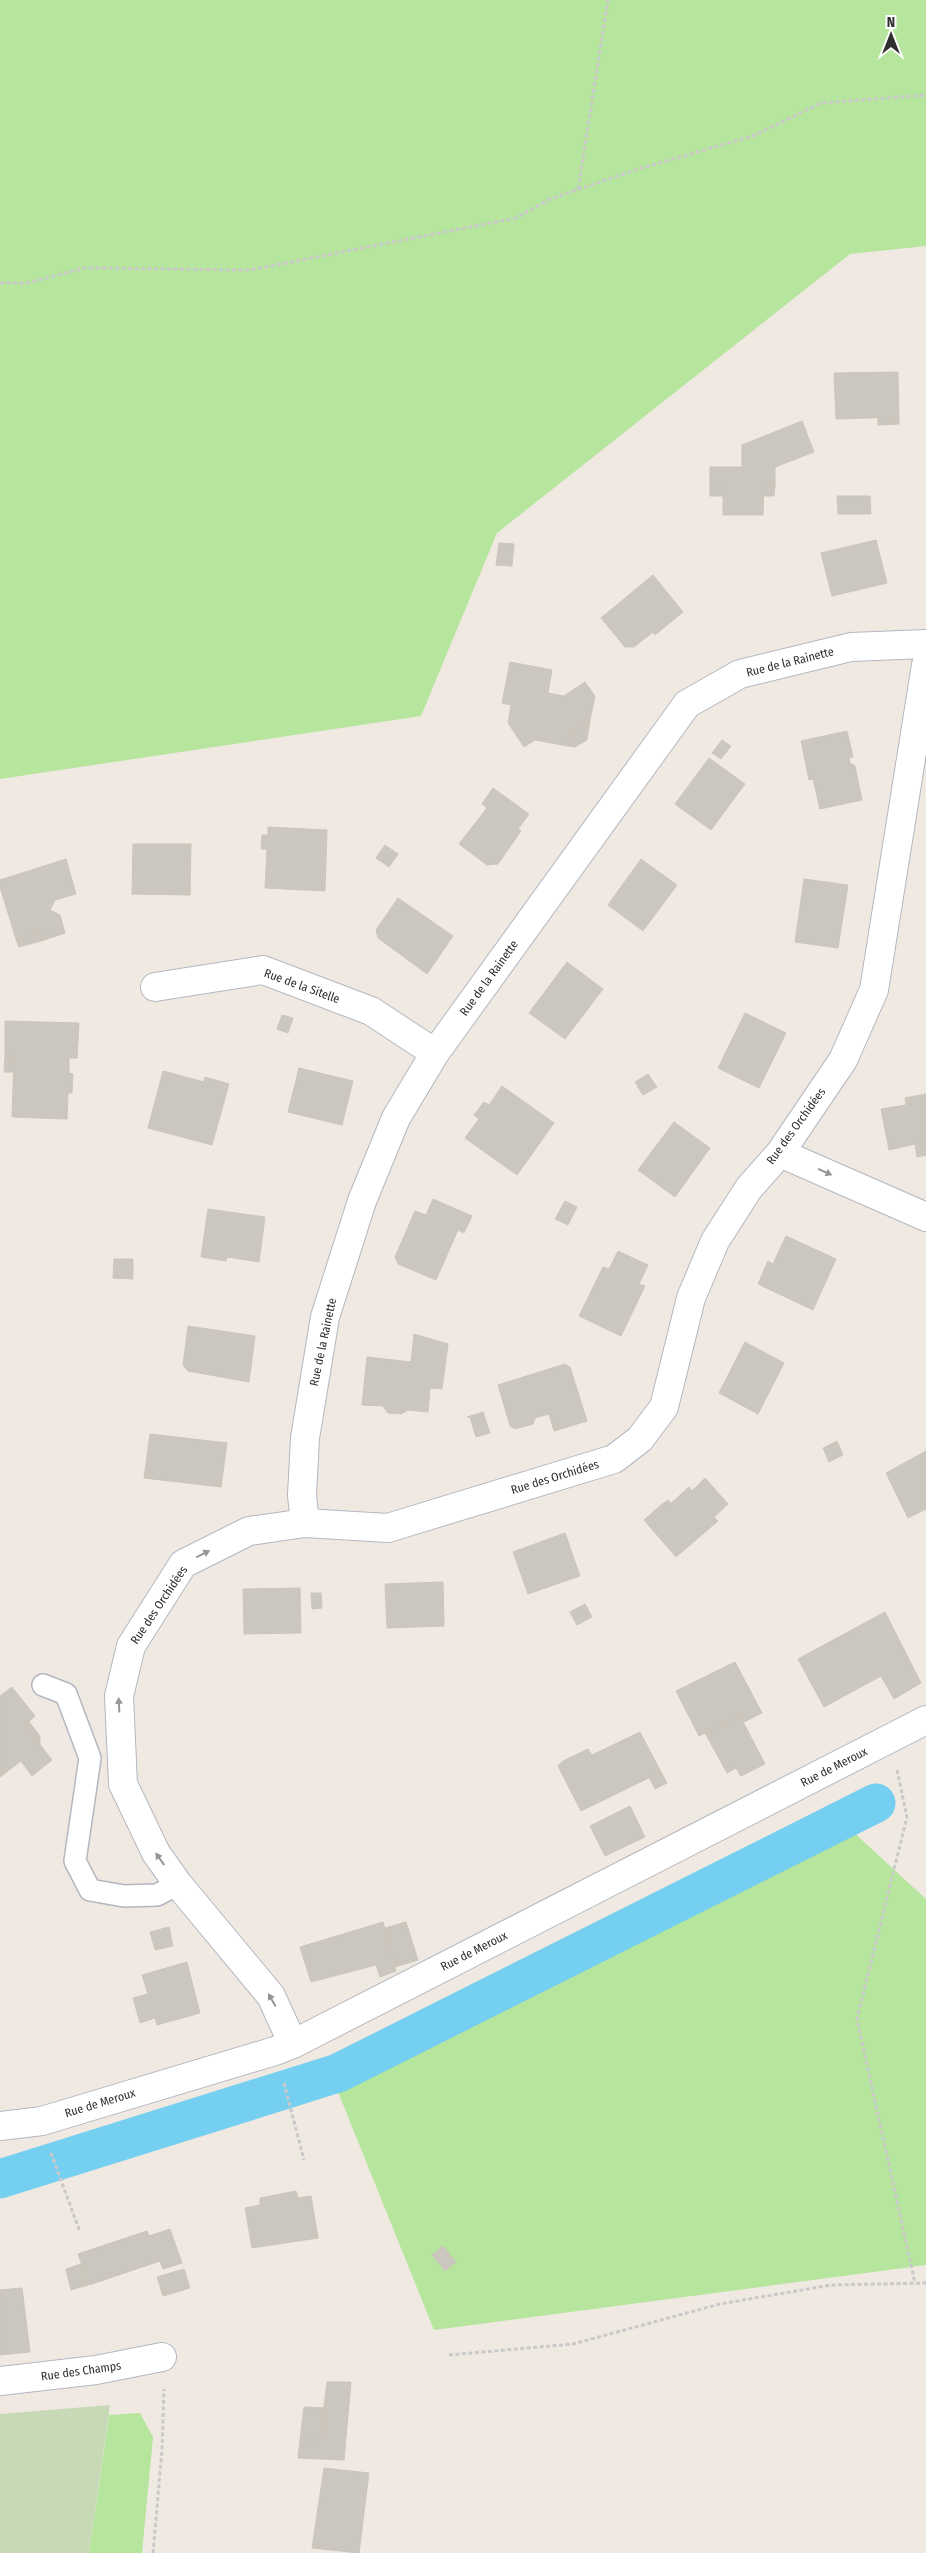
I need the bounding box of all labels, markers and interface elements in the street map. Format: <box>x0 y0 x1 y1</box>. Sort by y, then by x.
north arrow <box>866 10 916 60</box>
text: N <box>887 14 895 31</box>
street label: Rue de la Rainette <box>745 644 835 680</box>
street label: Rue de la Rainette <box>457 938 521 1018</box>
street label: Rue de la Sitelle <box>262 966 342 1006</box>
street label: Rue des Orchidées <box>764 1085 828 1167</box>
one-way arrow <box>818 1169 832 1177</box>
street label: Rue de la Rainette <box>307 1297 339 1387</box>
street label: Rue des Orchidées <box>509 1457 601 1497</box>
one-way arrow <box>196 1550 210 1558</box>
street label: Rue des Orchidées <box>128 1563 190 1647</box>
one-way arrow <box>115 1697 123 1713</box>
street label: Rue de Meroux <box>798 1744 870 1790</box>
one-way arrow <box>155 1852 165 1866</box>
street label: Rue de Meroux <box>438 1928 510 1974</box>
one-way arrow <box>268 1992 276 2007</box>
street label: Rue de Meroux <box>63 2085 138 2120</box>
street label: Rue des Champs <box>40 2358 122 2384</box>

